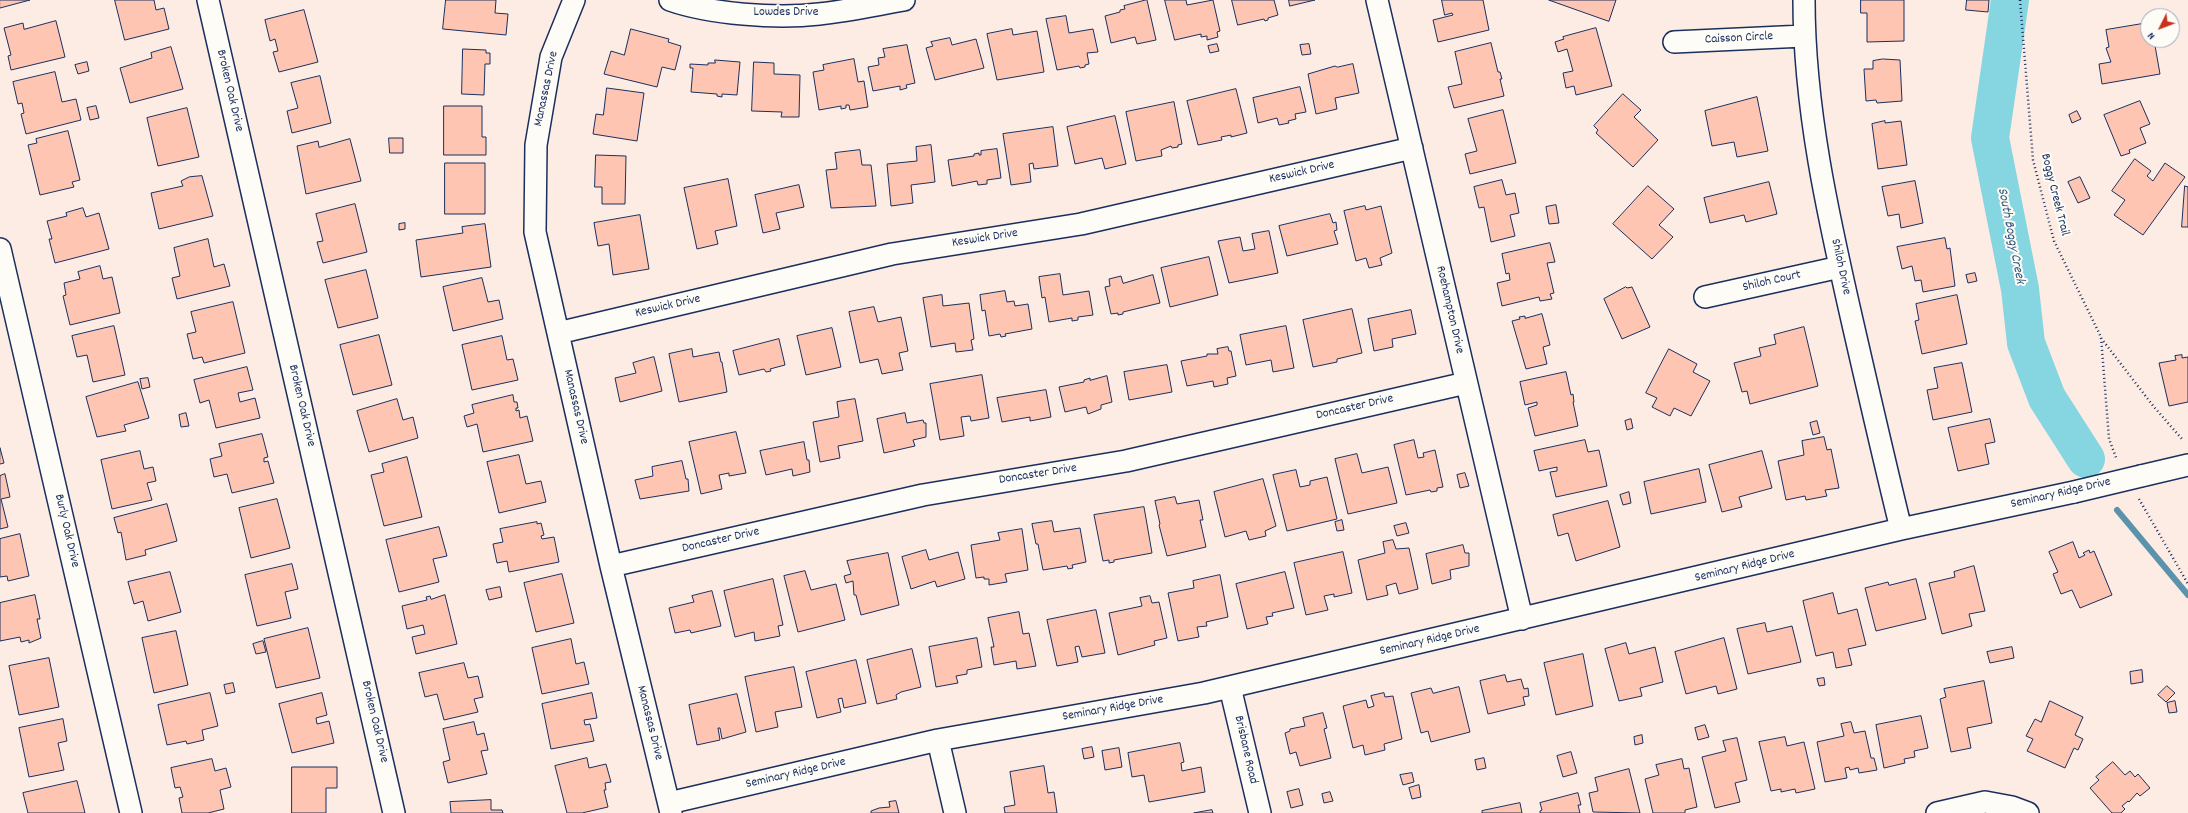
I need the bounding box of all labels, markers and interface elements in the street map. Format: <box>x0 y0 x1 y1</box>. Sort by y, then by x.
street label: Lowdes Drive <box>754 5 818 21</box>
north arrow <box>2140 8 2180 48</box>
text: N <box>2144 28 2160 43</box>
street label: Caisson Circle <box>1705 29 1773 49</box>
street label: Broken Oak Drive <box>212 48 246 134</box>
street label: Manassas Drive <box>531 50 563 128</box>
street label: Boggy Creek Trail <box>2036 152 2072 238</box>
street label: Keswick Drive <box>1268 158 1336 188</box>
water label: South Boggy Creek <box>1992 187 2028 285</box>
street label: Keswick Drive <box>951 226 1019 252</box>
street label: Shiloh Drive <box>1826 238 1854 296</box>
street label: Roehampton Drive <box>1431 265 1467 355</box>
street label: Shiloh Court <box>1741 268 1803 296</box>
street label: Keswick Drive <box>634 292 702 322</box>
street label: Broken Oak Drive <box>284 363 318 449</box>
street label: Manassas Drive <box>559 368 591 446</box>
street label: Doncaster Drive <box>1315 392 1395 424</box>
street label: Doncaster Drive <box>998 461 1078 489</box>
street label: Seminary Ridge Drive <box>2009 475 2113 513</box>
street label: Burly Oak Drive <box>50 493 82 569</box>
street label: Doncaster Drive <box>681 525 761 557</box>
street label: Seminary Ridge Drive <box>1694 547 1796 587</box>
street label: Seminary Ridge Drive <box>1378 622 1482 660</box>
street label: Broken Oak Drive <box>357 679 391 765</box>
street label: Manassas Drive <box>632 684 666 762</box>
street label: Seminary Ridge Drive <box>1061 692 1165 726</box>
street label: Brisbane Road <box>1230 714 1260 786</box>
street label: Seminary Ridge Drive <box>744 755 848 793</box>

